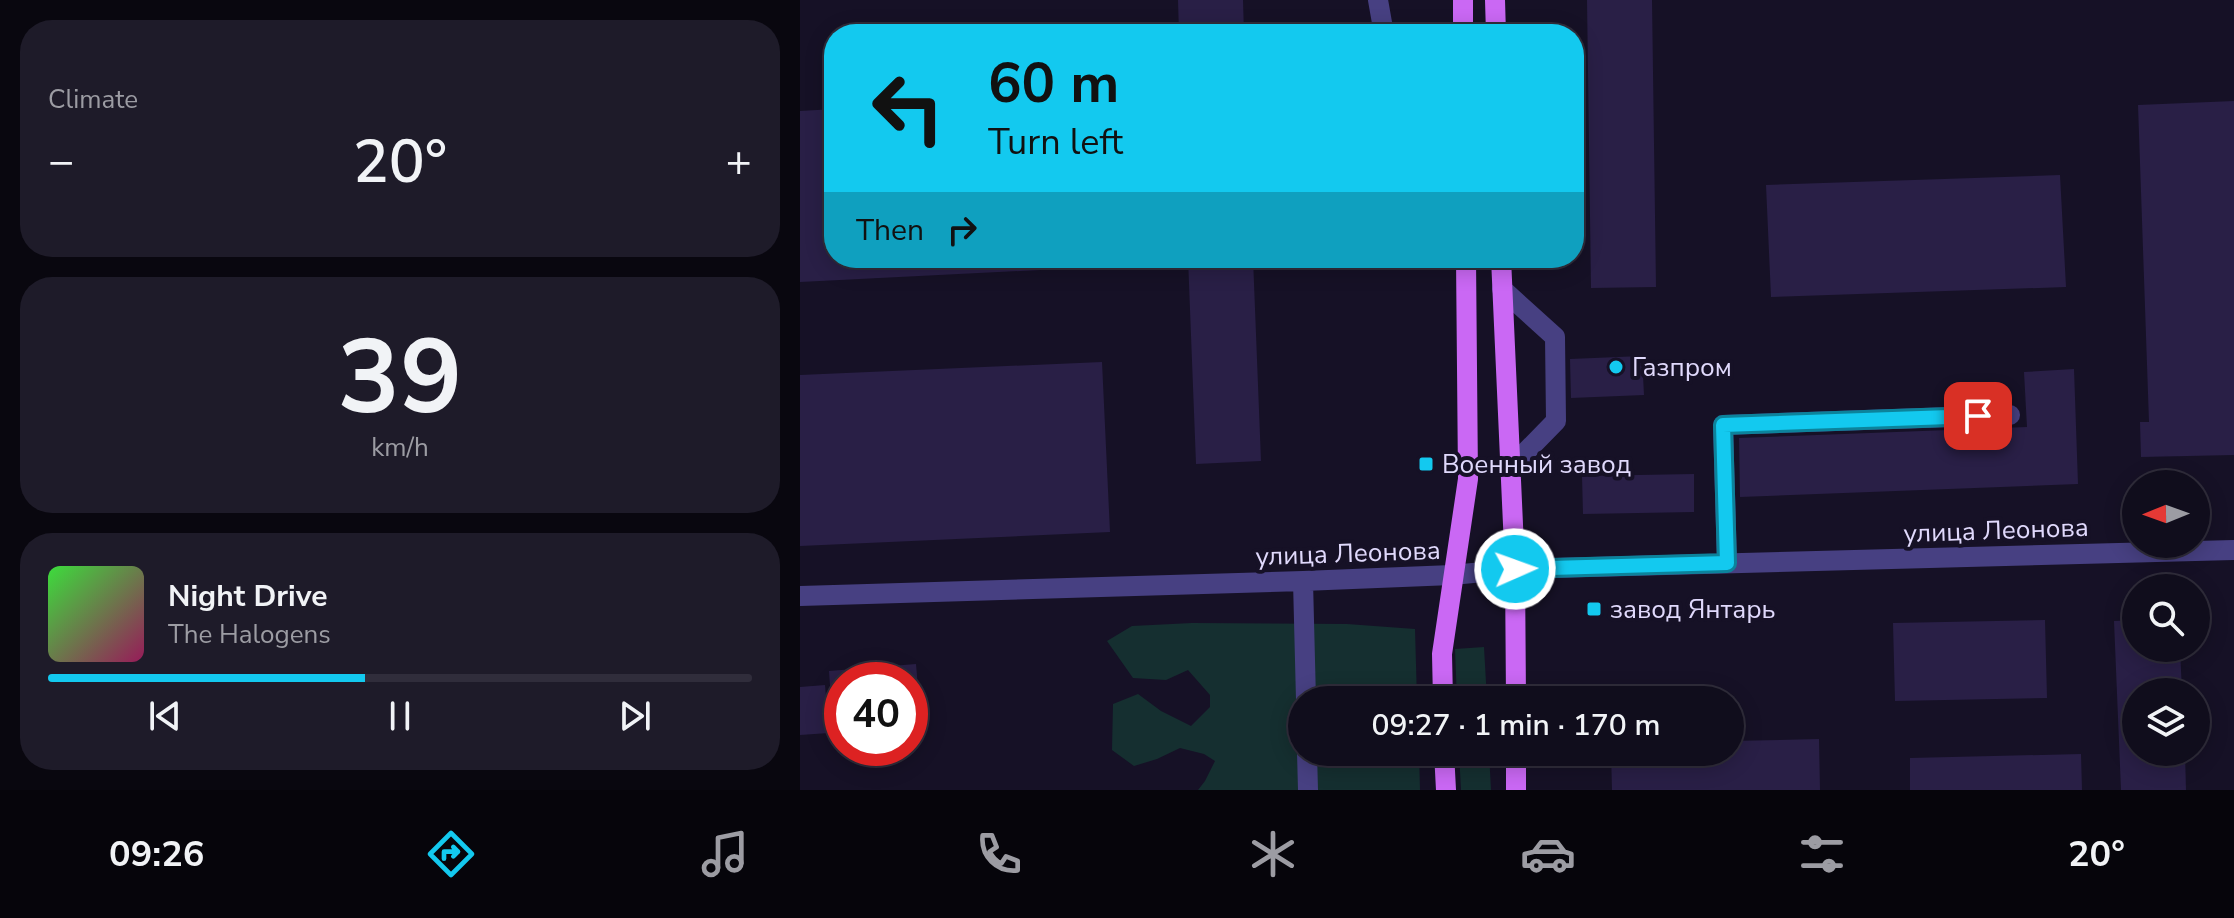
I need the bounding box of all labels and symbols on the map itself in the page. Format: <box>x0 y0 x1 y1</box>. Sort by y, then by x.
place label: Газпром <box>1632 350 1732 385</box>
marker: Газпром <box>1607 358 1625 376</box>
pin <box>1944 382 2012 450</box>
place label: Военный завод <box>1442 447 1631 482</box>
marker: Военный завод <box>1417 455 1435 473</box>
north arrow <box>2122 470 2210 558</box>
street label: улица Леонова <box>1903 510 2089 551</box>
position arrow <box>1473 527 1557 611</box>
street label: улица Леонова <box>1255 533 1441 574</box>
place label: завод Янтарь <box>1610 592 1776 627</box>
marker: завод Янтарь <box>1585 600 1603 618</box>
speed limit sign: 40 <box>824 662 928 766</box>

